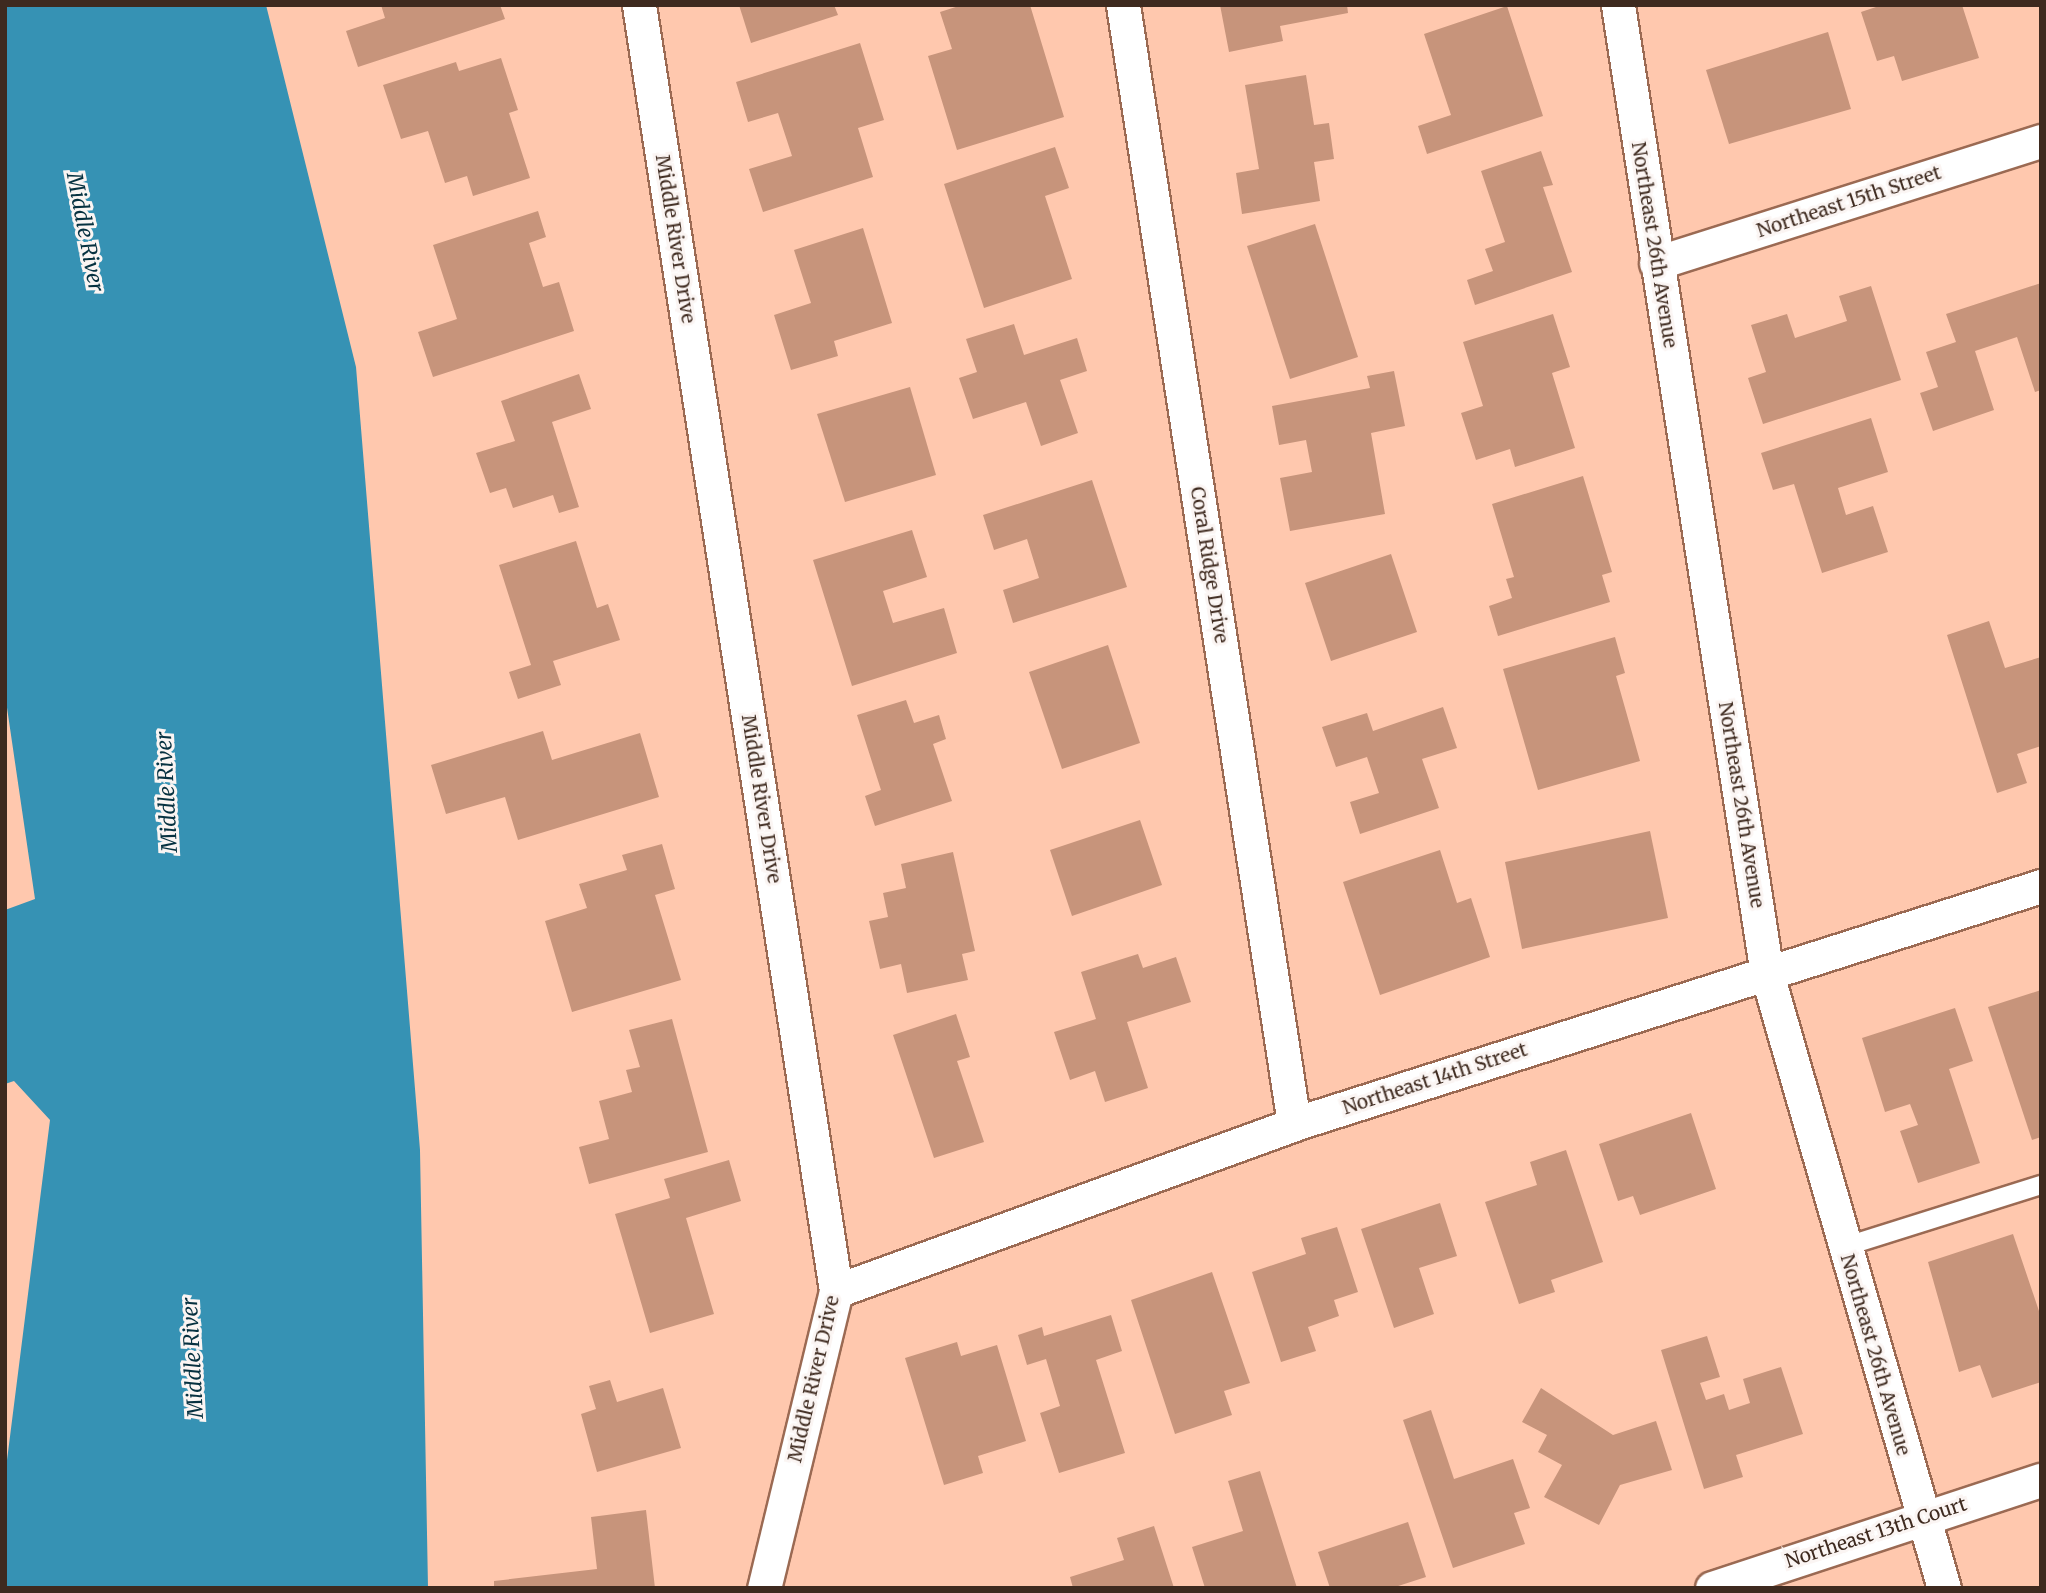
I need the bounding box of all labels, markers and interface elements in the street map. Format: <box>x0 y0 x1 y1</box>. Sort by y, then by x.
street label: Northeast 26th Avenue <box>1626 140 1682 350</box>
street label: Middle River Drive <box>650 153 700 325</box>
street label: Northeast 15th Street <box>1754 161 1944 243</box>
water label: Middle River <box>61 170 109 294</box>
street label: Coral Ridge Drive <box>1185 485 1233 645</box>
street label: Northeast 26th Avenue <box>1713 700 1769 910</box>
street label: Middle River Drive <box>736 713 786 885</box>
water label: Middle River <box>151 731 183 853</box>
street label: Northeast 14th Street <box>1340 1038 1530 1120</box>
street label: Northeast 26th Avenue <box>1835 1252 1915 1458</box>
street label: Middle River Drive <box>784 1293 844 1465</box>
water label: Middle River <box>177 1297 209 1419</box>
street label: Northeast 13th Court <box>1782 1493 1970 1573</box>

